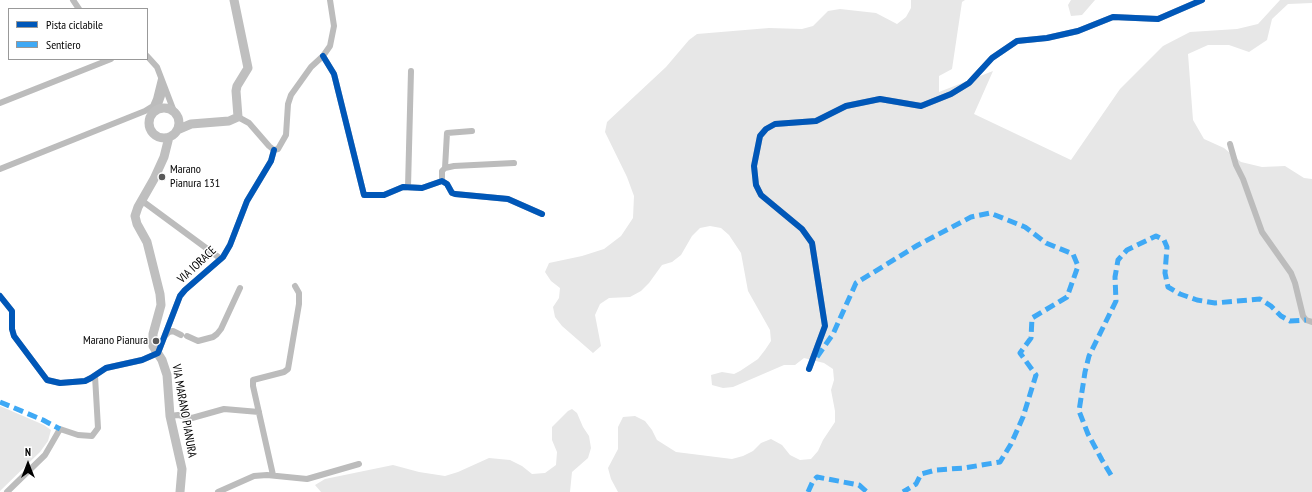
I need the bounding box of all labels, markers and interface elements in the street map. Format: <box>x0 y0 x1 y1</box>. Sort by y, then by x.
legend <box>8 8 148 60</box>
text: Pista ciclabile <box>46 17 103 32</box>
text: Sentiero <box>46 37 81 52</box>
place label: Marano Pianura 131 <box>170 163 220 191</box>
marker: Marano Pianura 131 <box>157 172 167 182</box>
street label: VIA IORACE <box>175 244 219 286</box>
place label: Marano Pianura <box>83 334 148 348</box>
marker: Marano Pianura <box>151 336 161 346</box>
street label: VIA MARANO PIANURA <box>169 363 199 459</box>
north arrow <box>8 444 48 484</box>
text: N <box>25 445 31 459</box>

